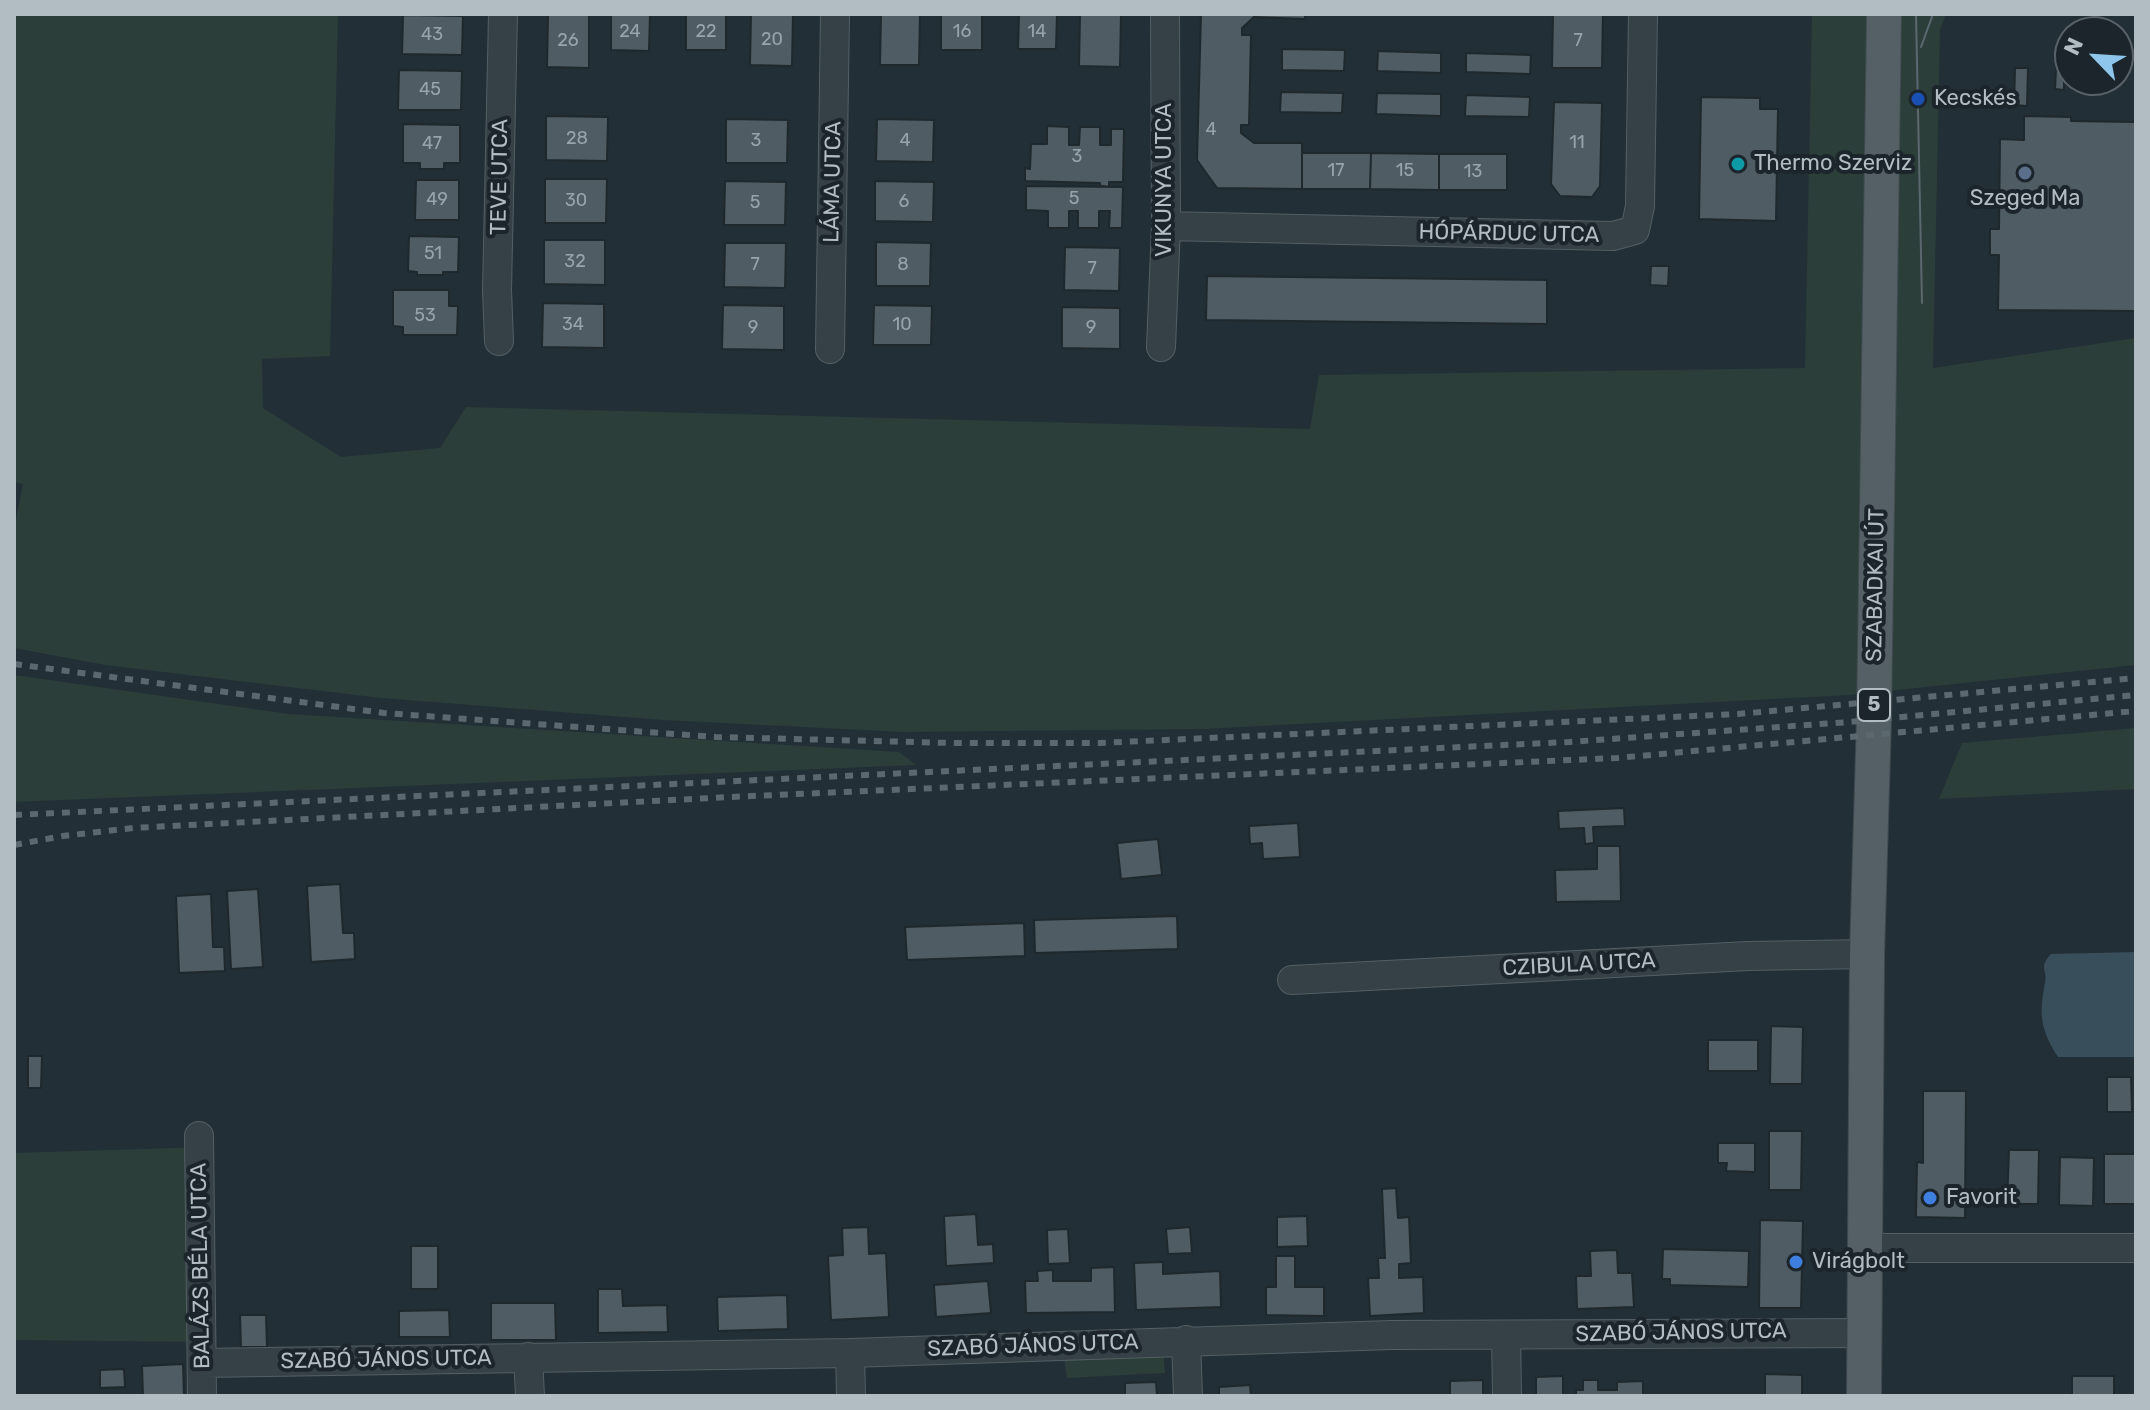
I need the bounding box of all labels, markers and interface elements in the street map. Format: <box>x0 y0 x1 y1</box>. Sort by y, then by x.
north arrow <box>2054 16 2134 96</box>
house number: 24 <box>619 21 641 43</box>
house number: 22 <box>695 21 717 43</box>
house number: 16 <box>953 21 971 43</box>
house number: 14 <box>1028 21 1046 43</box>
house number: 43 <box>421 24 443 46</box>
house number: 20 <box>761 29 783 51</box>
house number: 26 <box>557 30 579 52</box>
house number: 7 <box>1573 30 1583 52</box>
text: N <box>2058 34 2089 59</box>
house number: 45 <box>419 79 441 101</box>
place label: Kecskés <box>1934 86 2017 112</box>
marker: Kecskés <box>1909 90 1927 108</box>
street label: VIKUNYA UTCA <box>1152 103 1178 257</box>
street label: TEVE UTCA <box>486 119 514 235</box>
house number: 4 <box>1205 119 1217 141</box>
street label: LÁMA UTCA <box>819 121 847 243</box>
house number: 28 <box>566 128 588 150</box>
house number: 3 <box>751 130 761 152</box>
house number: 4 <box>899 130 911 152</box>
house number: 11 <box>1569 132 1585 154</box>
house number: 47 <box>422 133 442 155</box>
house number: 3 <box>1072 146 1082 168</box>
place label: Thermo Szerviz <box>1754 151 1912 177</box>
marker: Thermo Szerviz <box>1729 155 1747 173</box>
house number: 17 <box>1328 160 1344 182</box>
house number: 15 <box>1396 160 1414 182</box>
house number: 13 <box>1464 161 1482 183</box>
marker: Szeged Ma <box>2016 164 2034 182</box>
place label: Szeged Ma <box>1970 186 2080 212</box>
house number: 5 <box>1069 188 1079 210</box>
house number: 49 <box>426 189 448 211</box>
house number: 30 <box>565 190 587 212</box>
house number: 6 <box>899 191 909 213</box>
house number: 5 <box>750 192 760 214</box>
street label: HÓPÁRDUC UTCA <box>1418 219 1600 249</box>
house number: 51 <box>424 243 442 265</box>
house number: 32 <box>564 251 586 273</box>
house number: 7 <box>750 254 760 276</box>
house number: 8 <box>897 254 909 276</box>
house number: 7 <box>1087 258 1097 280</box>
house number: 53 <box>414 305 436 327</box>
house number: 34 <box>562 314 584 336</box>
house number: 10 <box>892 314 912 336</box>
house number: 9 <box>748 317 758 339</box>
house number: 9 <box>1086 317 1096 339</box>
street label: SZABADKAI ÚT <box>1861 508 1891 662</box>
road number: 5 <box>1858 689 1890 721</box>
street label: CZIBULA UTCA <box>1502 948 1656 982</box>
street label: BALÁZS BÉLA UTCA <box>186 1163 216 1369</box>
place label: Favorit <box>1946 1185 2017 1211</box>
marker: Favorit <box>1921 1189 1939 1207</box>
place label: Virágbolt <box>1812 1249 1905 1275</box>
marker: Virágbolt <box>1787 1253 1805 1271</box>
street label: SZABÓ JÁNOS UTCA <box>1575 1318 1787 1348</box>
street label: SZABÓ JÁNOS UTCA <box>927 1329 1139 1363</box>
street label: SZABÓ JÁNOS UTCA <box>280 1345 492 1375</box>

